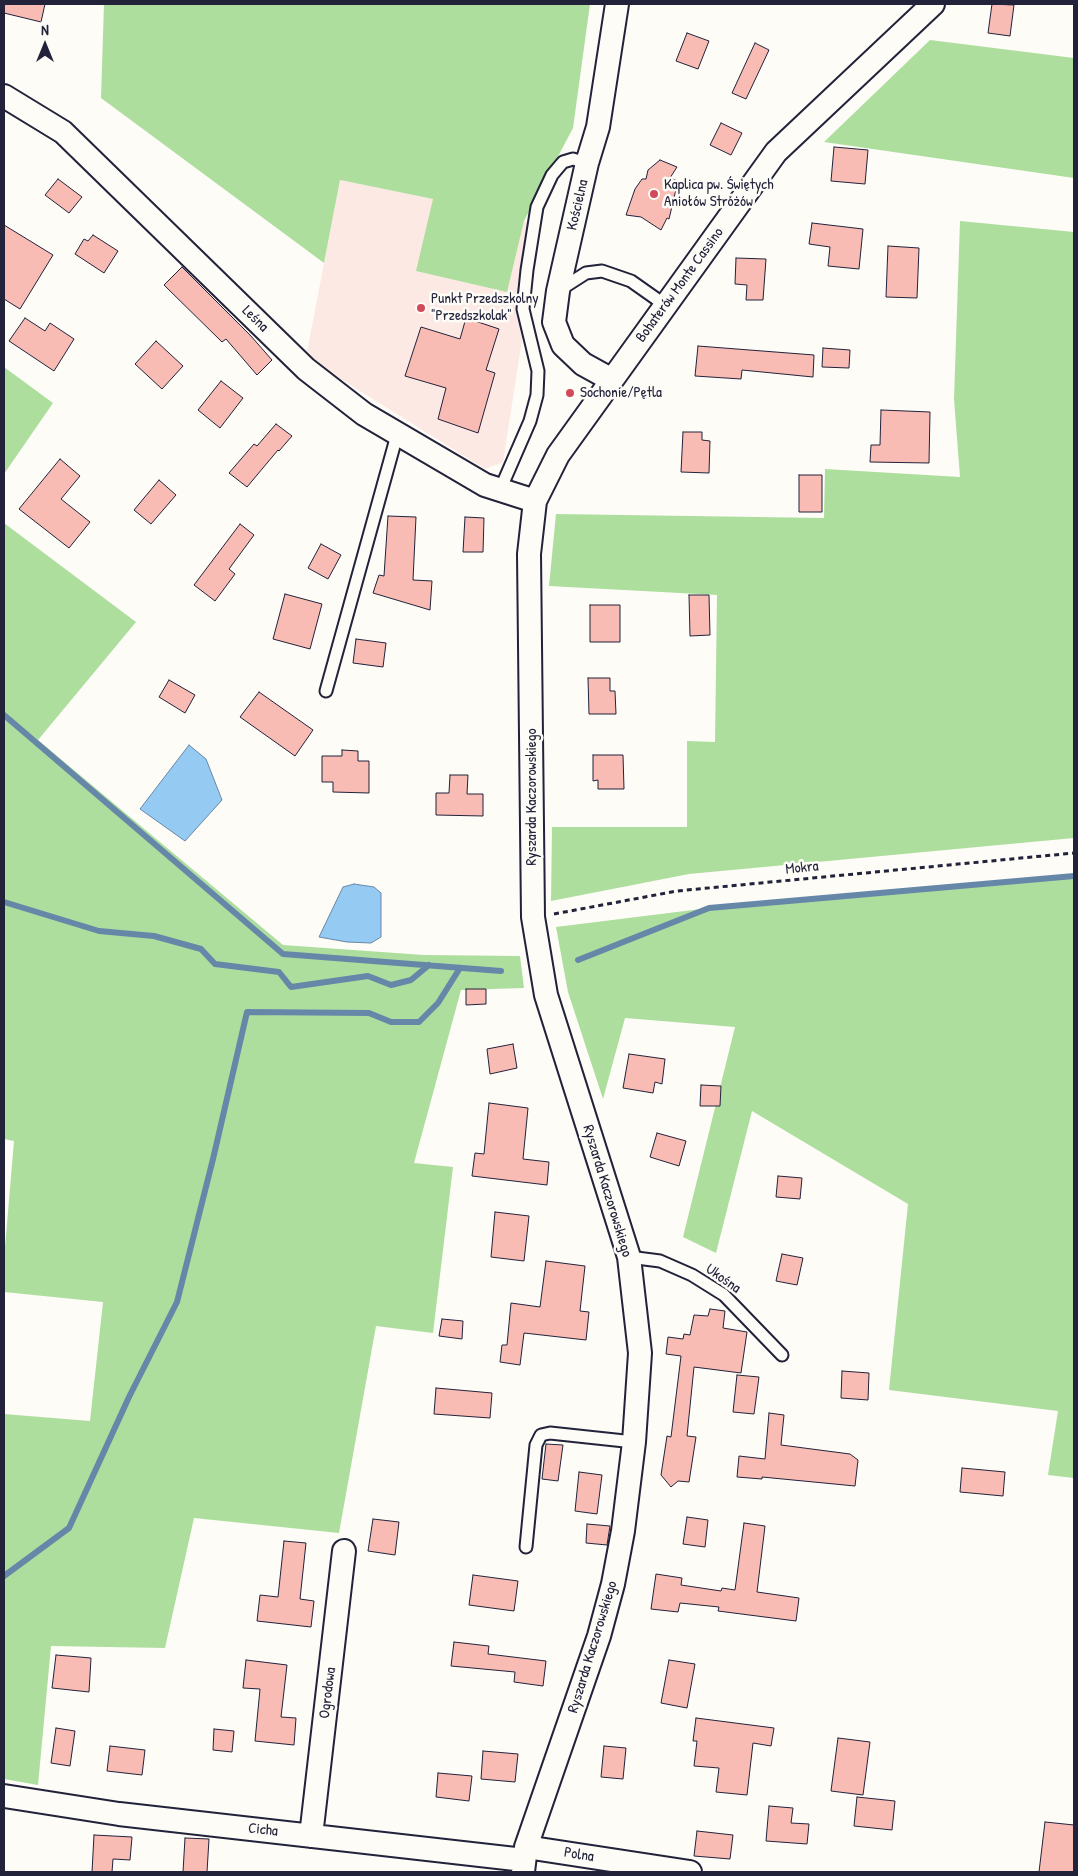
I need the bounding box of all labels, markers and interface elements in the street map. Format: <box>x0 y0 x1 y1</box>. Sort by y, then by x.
north arrow <box>20 20 70 70</box>
text: N <box>41 20 49 39</box>
place label: Kaplica pw. Świętych Aniołów Stróżów <box>664 176 773 211</box>
street label: Kościelna <box>563 178 593 232</box>
marker: Kaplica pw. Świętych Aniołów Stróżów <box>648 188 660 200</box>
street label: Bohaterów Monte Cassino <box>632 224 728 346</box>
place label: Punkt Przedszkolny "Przedszkolak" <box>431 290 539 325</box>
street label: Leśna <box>238 302 272 336</box>
marker: Punkt Przedszkolny "Przedszkolak" <box>415 302 427 314</box>
place label: Sochonie/Pętla <box>580 384 662 402</box>
marker: Sochonie/Pętla <box>564 387 576 399</box>
street label: Ryszarda Kaczorowskiego <box>523 728 541 866</box>
street label: Mokra <box>785 857 819 879</box>
street label: Ryszarda Kaczorowskiego <box>578 1123 636 1259</box>
street label: Ukośna <box>702 1260 744 1298</box>
street label: Ryszarda Kaczorowskiego <box>564 1579 622 1715</box>
street label: Ogrodowa <box>316 1666 340 1720</box>
street label: Cicha <box>247 1820 279 1840</box>
street label: Polna <box>563 1844 595 1866</box>

